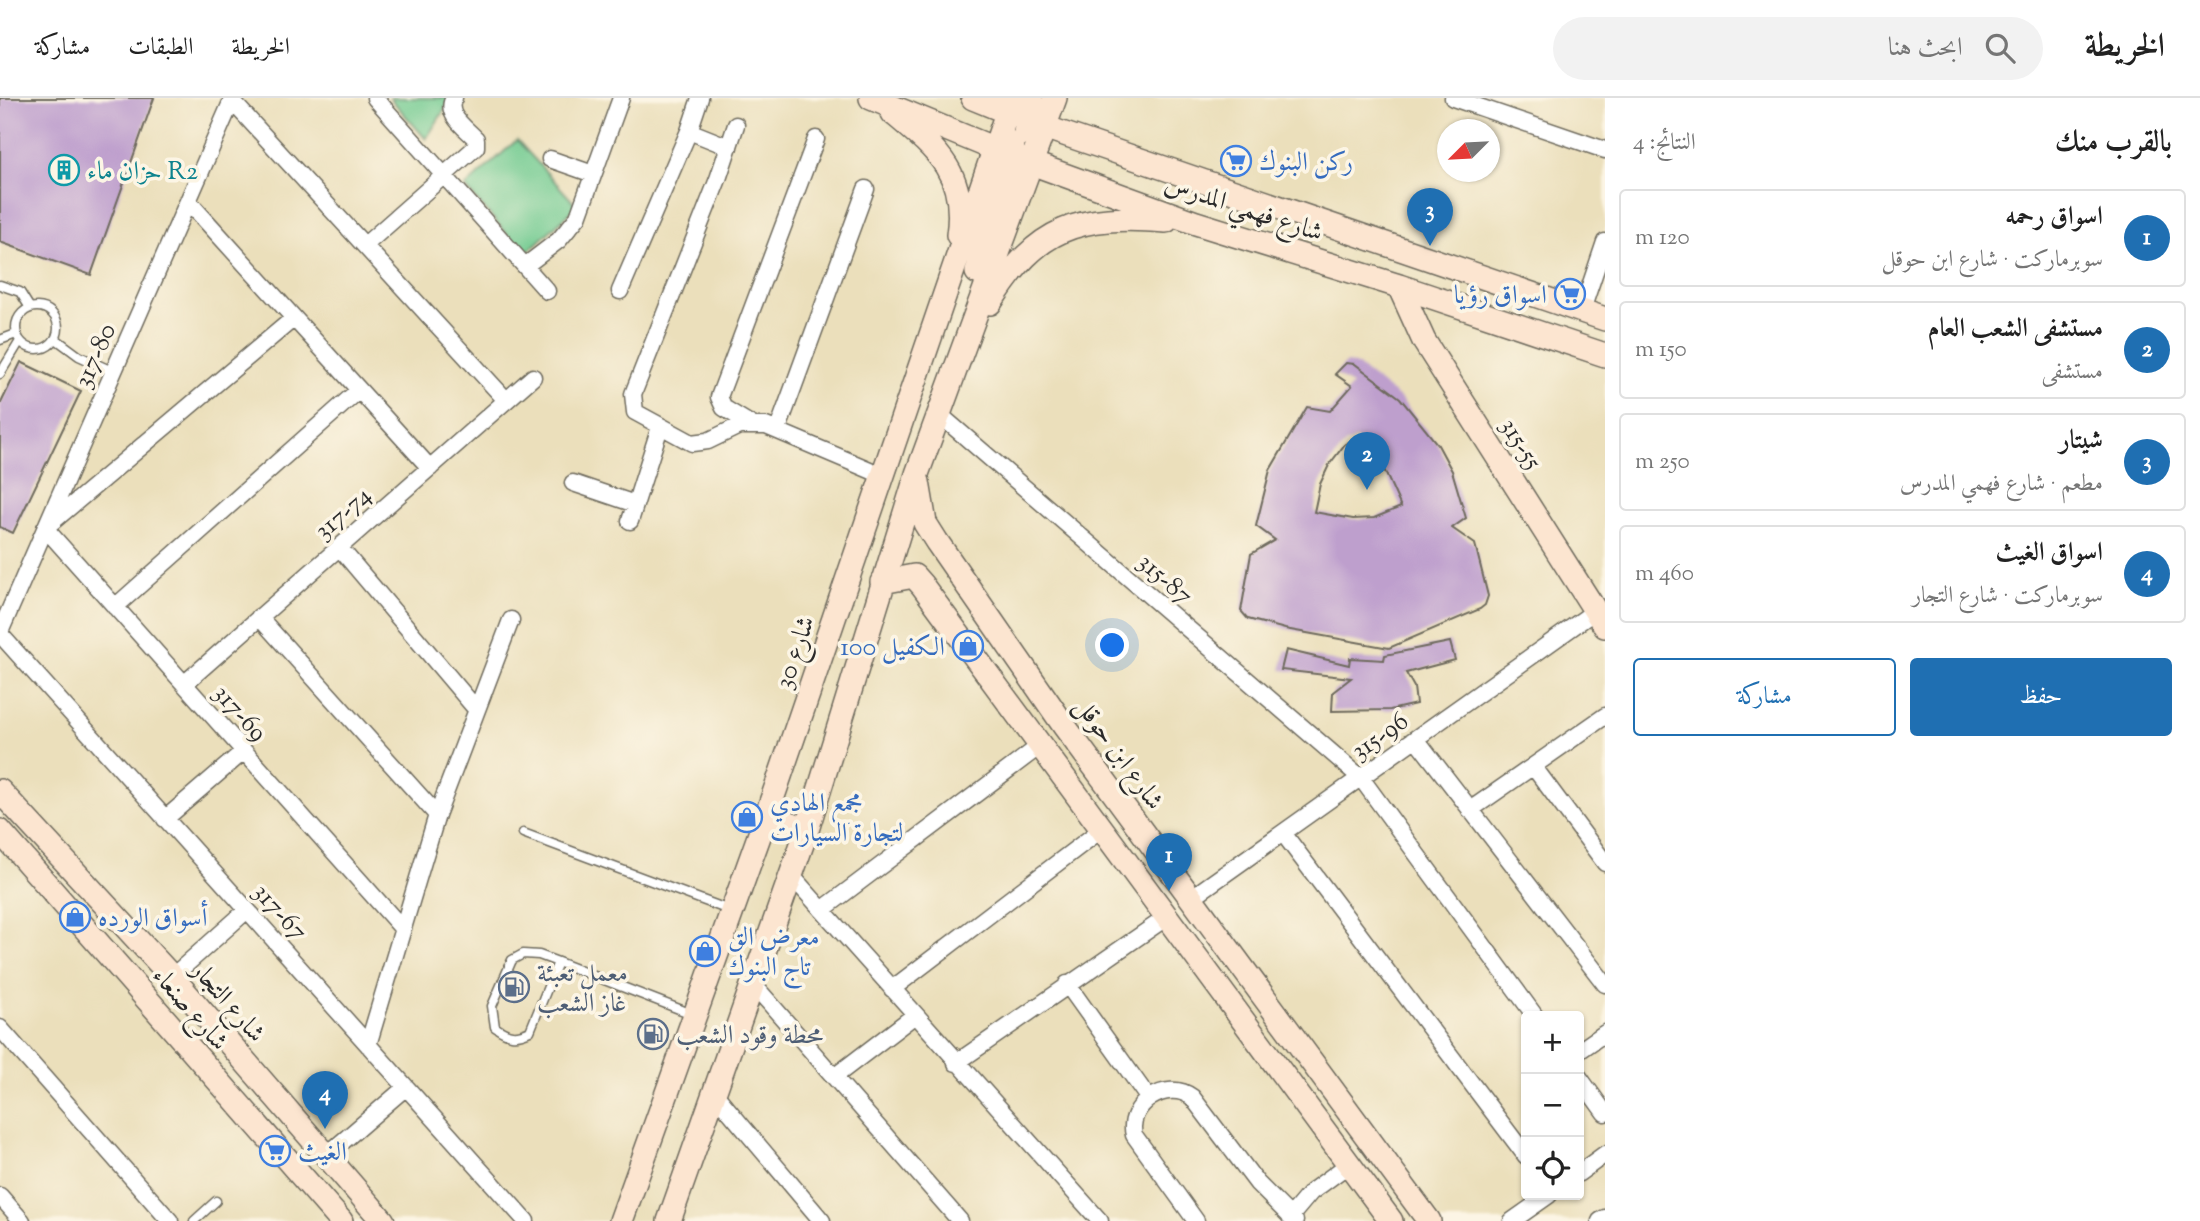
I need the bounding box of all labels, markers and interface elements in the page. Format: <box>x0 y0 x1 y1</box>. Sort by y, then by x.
search box <box>1553 17 2043 80</box>
text: الخريطة <box>2085 24 2165 72</box>
icon: search <box>1981 29 2019 67</box>
text: ابحث هنا <box>1888 30 1963 67</box>
text: مشاركة <box>35 31 90 65</box>
text: الطبقات <box>128 31 194 65</box>
text: الخريطة <box>232 31 290 65</box>
north arrow <box>1437 119 1500 182</box>
text: بالقرب منك <box>2055 122 2172 165</box>
text: النتائج: 4 <box>1633 127 1696 160</box>
supermarket icon: ركن البنوك <box>1219 144 1253 178</box>
place label: ركن البنوك <box>1259 145 1353 182</box>
building icon: حزان ماء R2 <box>47 153 81 187</box>
place label: حزان ماء R2 <box>87 154 198 191</box>
street label: شارع فهمي المدرس <box>1158 166 1327 256</box>
pin: 3 <box>1407 188 1453 246</box>
text: اسواق رحمه <box>2005 199 2103 236</box>
text: 120 m <box>1635 222 1690 255</box>
text: 1 <box>2143 222 2151 255</box>
text: سوبرماركت · شارع ابن حوقل <box>1882 244 2103 277</box>
supermarket icon: اسواق رؤيا <box>1553 277 1587 311</box>
place label: اسواق رؤيا <box>1454 278 1547 315</box>
text: مستشفى الشعب العام <box>1928 311 2103 348</box>
street label: 317-80 <box>66 318 127 394</box>
text: 150 m <box>1635 334 1687 367</box>
text: 2 <box>2142 334 2152 367</box>
text: مستشفى <box>2042 356 2103 389</box>
street label: 315-55 <box>1490 411 1550 478</box>
text: شيتار <box>2059 423 2103 460</box>
pin: 2 <box>1344 432 1390 490</box>
text: 250 m <box>1635 446 1690 479</box>
text: 3 <box>2142 446 2152 479</box>
text: مطعم · شارع فهمي المدرس <box>1900 468 2103 501</box>
street label: 317-74 <box>307 479 380 549</box>
text: اسواق الغيث <box>1996 535 2103 572</box>
street label: 315-87 <box>1128 545 1200 615</box>
text: 460 m <box>1635 558 1694 591</box>
text: 4 <box>2141 558 2153 591</box>
text: سوبرماركت · شارع التجار <box>1912 580 2103 613</box>
street label: شارع 30 <box>767 611 827 694</box>
your location <box>1095 628 1129 662</box>
shop icon: الكفيل 100 <box>951 629 985 663</box>
place label: الكفيل 100 <box>840 630 945 667</box>
button: مشاركة <box>1633 658 1896 736</box>
button: حفظ <box>1910 658 2172 736</box>
street label: 317-69 <box>203 677 275 751</box>
street label: شارع ابن حوقل <box>1063 690 1172 819</box>
street label: 315-96 <box>1344 704 1417 770</box>
place label: مجمع الهادي لتجارة السيارات <box>770 786 904 853</box>
shop icon: مجمع الهادي لتجارة السيارات <box>730 800 764 834</box>
pin: 1 <box>1146 833 1192 891</box>
street label: 317-67 <box>243 876 315 950</box>
shop icon: أسواق الورده <box>58 900 92 934</box>
place label: أسواق الورده <box>98 900 208 938</box>
place label: معرض الق تاج البنوك <box>728 920 820 990</box>
shop icon: معرض الق تاج البنوك <box>688 934 722 968</box>
street label: شارع التجار <box>178 951 273 1052</box>
place label: معمل تعبئة غاز الشعب <box>537 956 628 1023</box>
street label: شارع صنعاء <box>141 960 236 1060</box>
fuel station icon: معمل تعبئة غاز الشعب <box>497 970 531 1004</box>
map controls <box>1521 1011 1584 1200</box>
button: + <box>1521 1011 1584 1074</box>
fuel station icon: محطة وقود الشعب <box>636 1017 670 1051</box>
place label: محطة وقود الشعب <box>676 1018 823 1055</box>
pin: 4 <box>302 1071 348 1129</box>
button: − <box>1521 1074 1584 1137</box>
supermarket icon: الغيث <box>258 1134 292 1168</box>
place label: الغيث <box>298 1135 347 1172</box>
button: locate <box>1521 1137 1584 1200</box>

